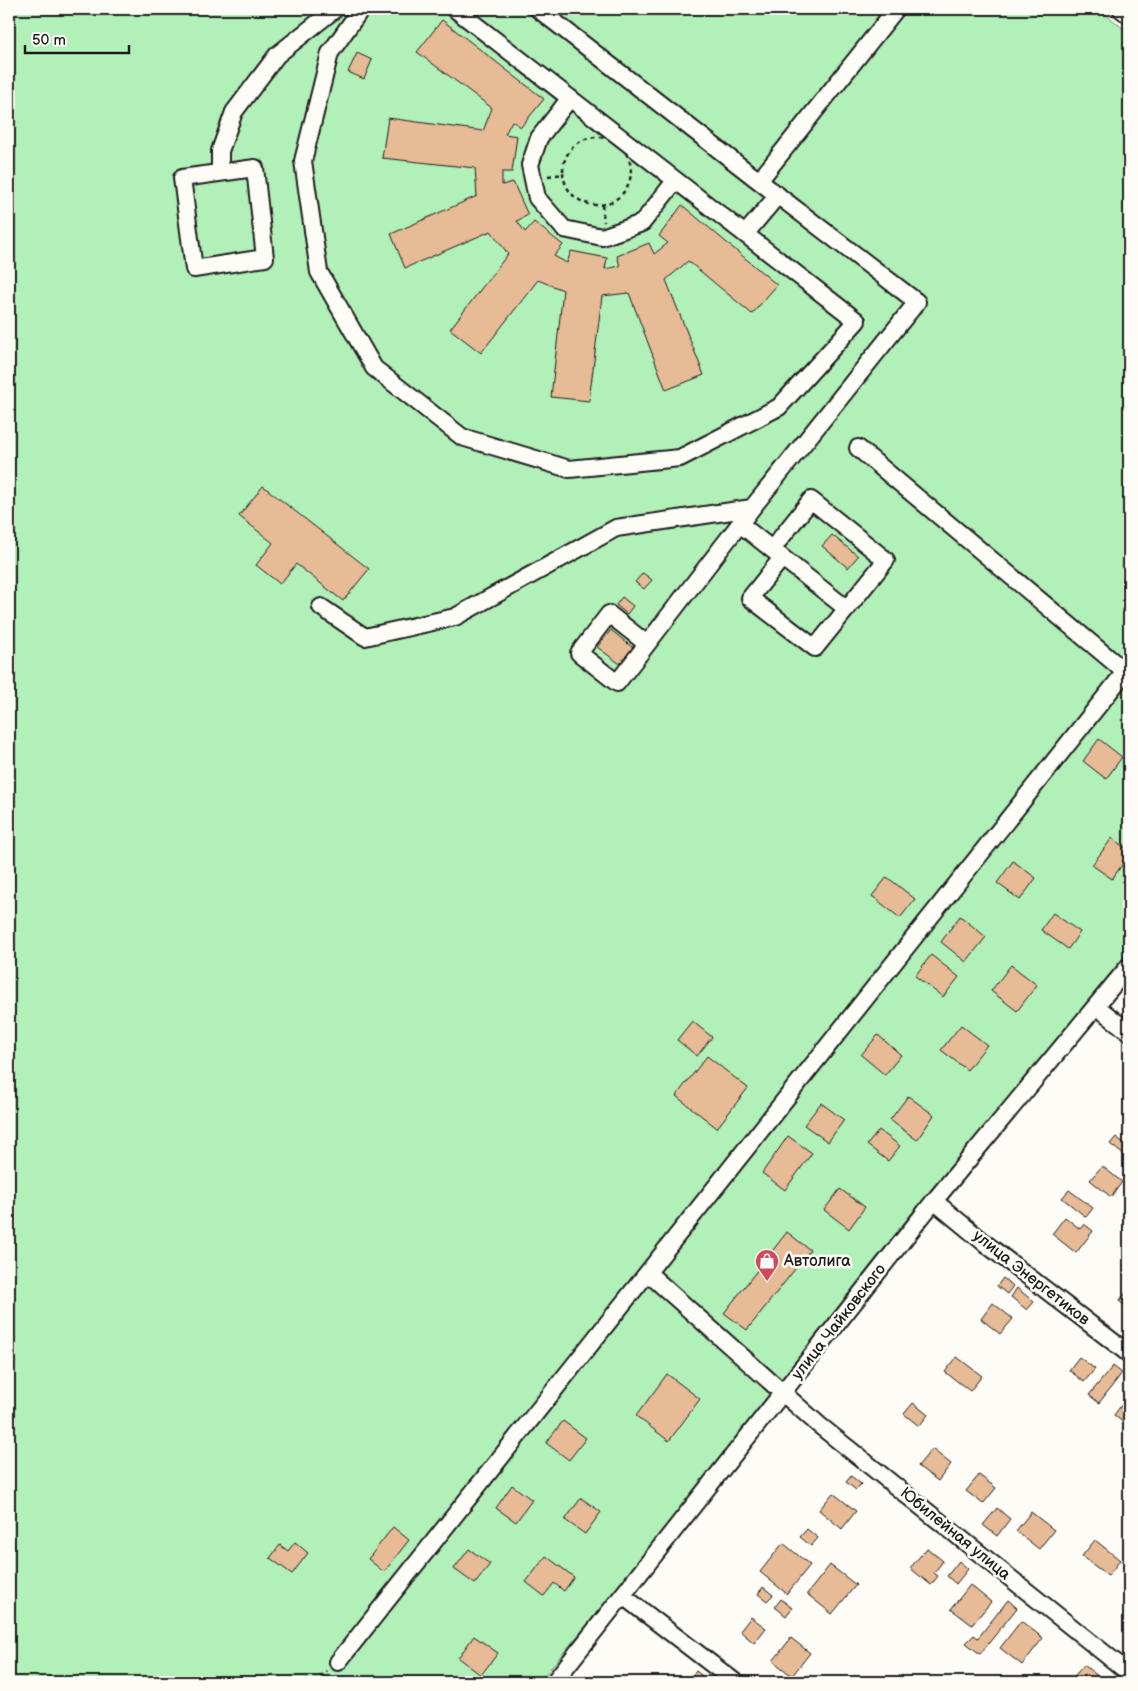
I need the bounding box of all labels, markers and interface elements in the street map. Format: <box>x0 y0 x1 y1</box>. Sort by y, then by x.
scale bar <box>25 22 129 54</box>
text: 50 m <box>32 31 66 50</box>
street label: улица Энергетиков <box>969 1227 1094 1330</box>
shop icon: Автолига <box>754 1248 780 1282</box>
place label: Автолига <box>783 1252 851 1271</box>
street label: улица Чайковского <box>788 1260 890 1384</box>
street label: Юбилейная улица <box>896 1484 1014 1585</box>

